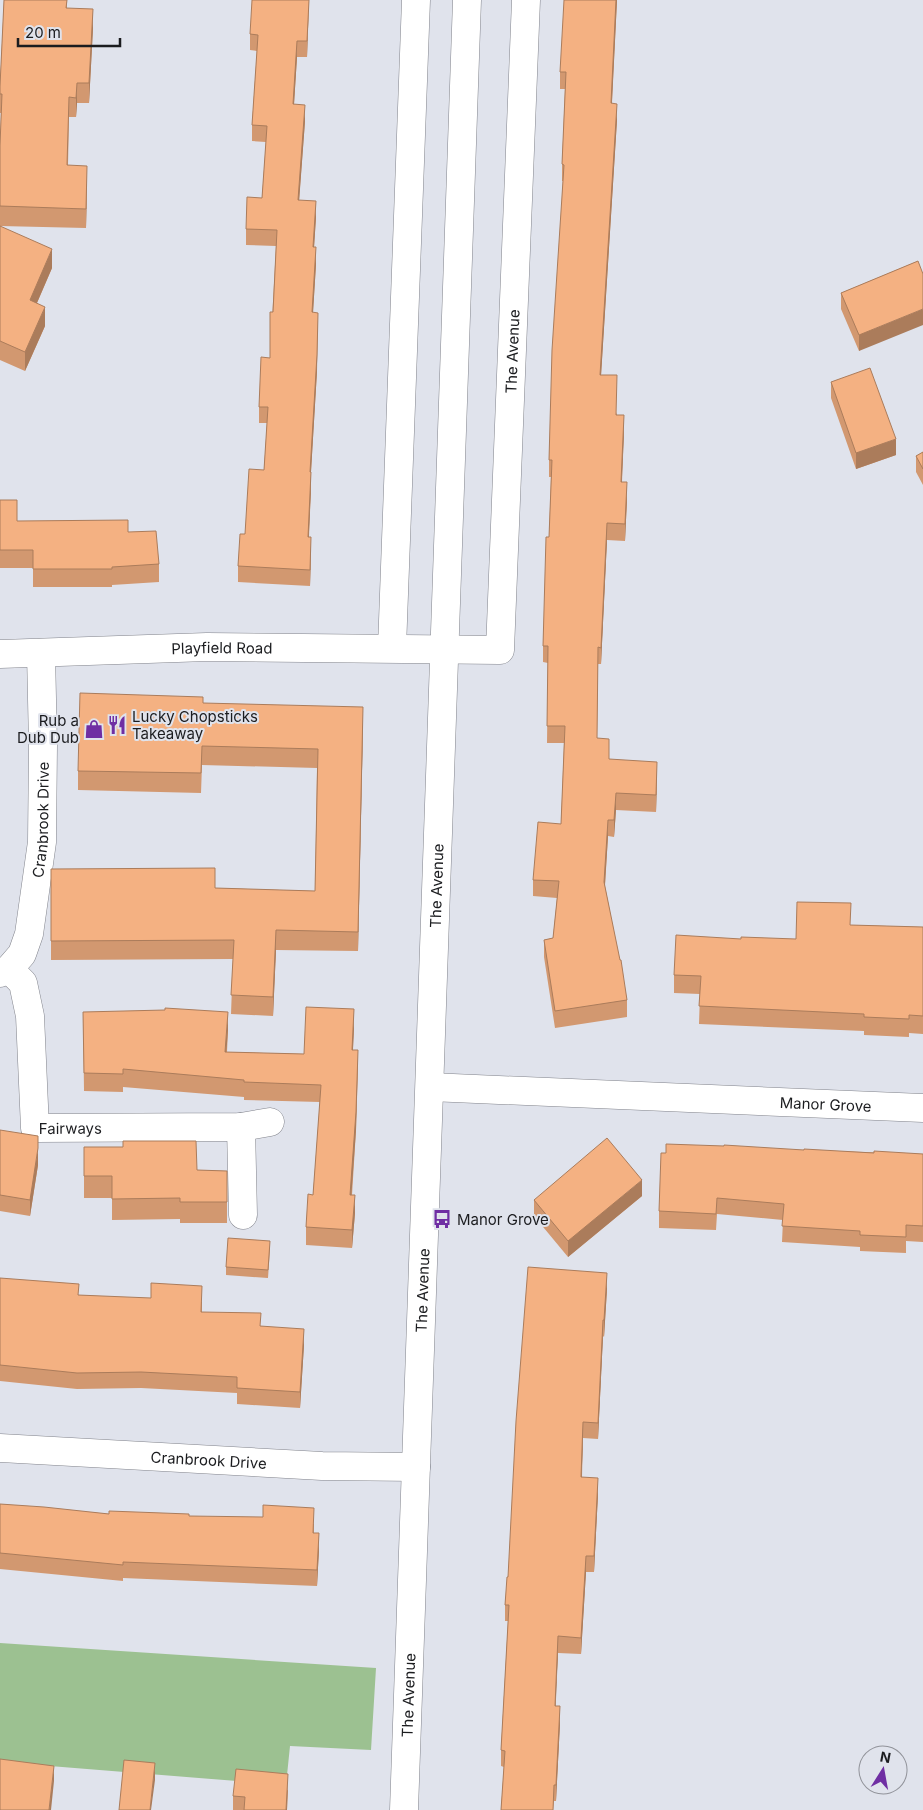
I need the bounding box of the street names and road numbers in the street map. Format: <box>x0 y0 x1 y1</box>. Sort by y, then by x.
street label: The Avenue <box>501 309 523 394</box>
street label: Playfield Road <box>171 637 273 658</box>
street label: Cranbrook Drive <box>28 762 52 879</box>
street label: The Avenue <box>425 843 447 928</box>
street label: Manor Grove <box>779 1092 872 1115</box>
street label: Fairways <box>39 1118 102 1137</box>
street label: The Avenue <box>411 1248 433 1333</box>
street label: Cranbrook Drive <box>150 1447 267 1472</box>
street label: The Avenue <box>397 1653 419 1738</box>

